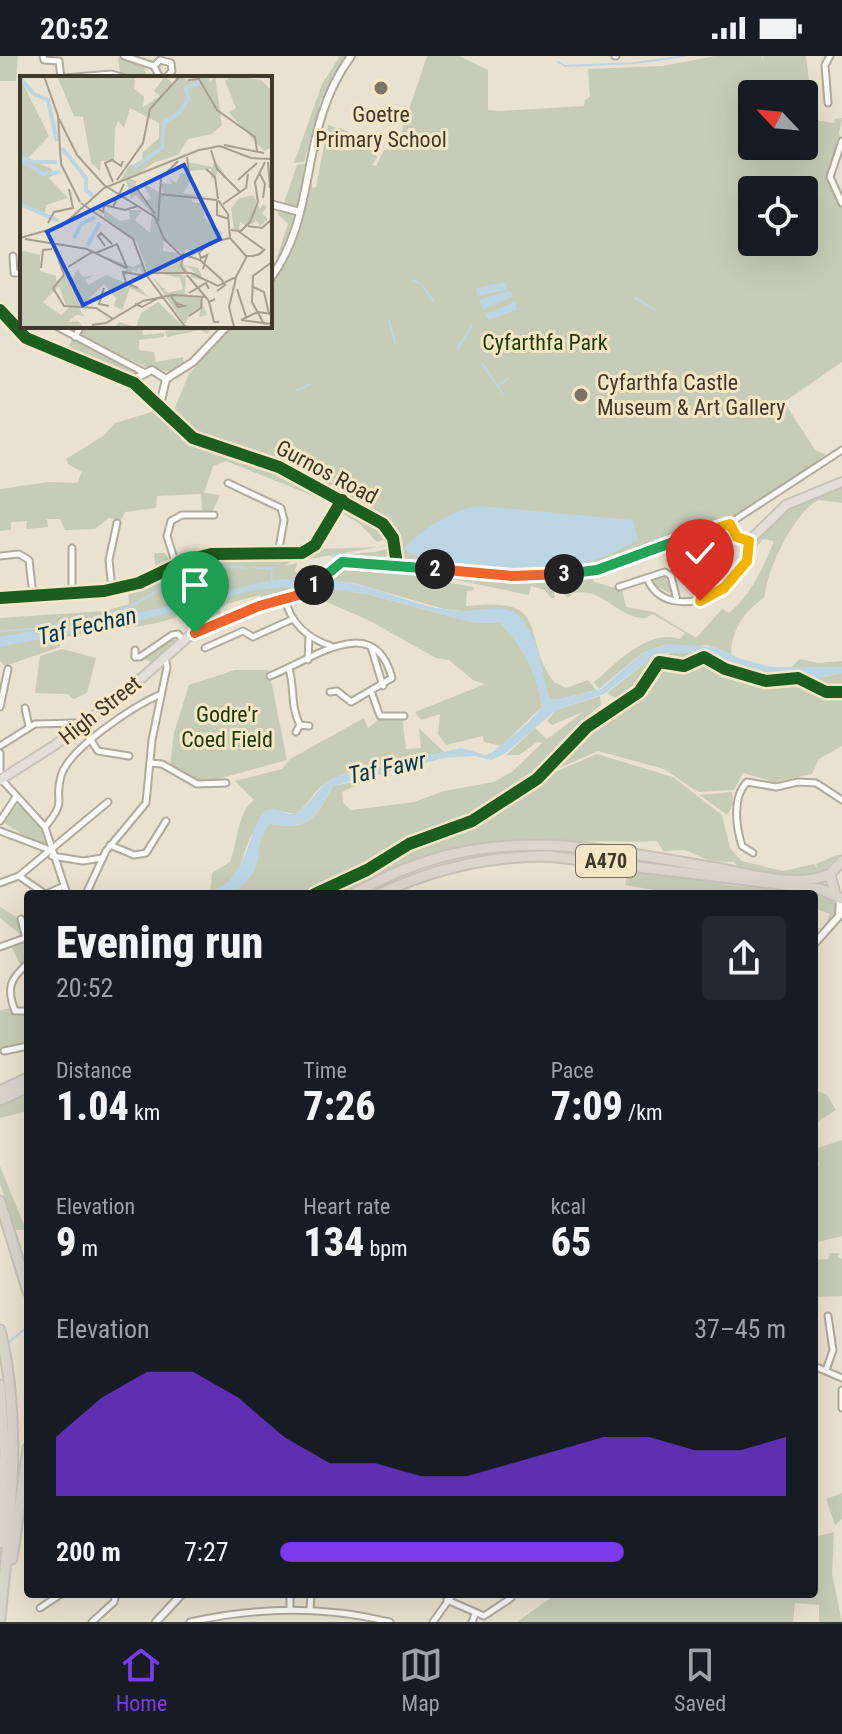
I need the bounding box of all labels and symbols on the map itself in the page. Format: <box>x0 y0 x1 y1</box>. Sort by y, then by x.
inset map <box>20 76 272 328</box>
marker: Goetre Primary School <box>372 79 390 97</box>
north arrow <box>738 80 818 160</box>
place label: Goetre Primary School <box>315 102 447 152</box>
park label: Cyfarthfa Park <box>482 330 608 355</box>
place label: Cyfarthfa Castle Museum & Art Gallery <box>597 370 785 420</box>
marker: Cyfarthfa Castle Museum & Art Gallery <box>572 386 590 404</box>
street label: Gurnos Road <box>272 435 382 509</box>
pin <box>666 519 734 601</box>
pin: 2 <box>415 549 455 589</box>
pin <box>161 551 229 633</box>
pin: 3 <box>544 554 584 594</box>
pin: 1 <box>294 565 334 605</box>
water label: Taf Fechan <box>35 601 139 651</box>
street label: High Street <box>54 670 146 750</box>
park label: Godre'r Coed Field <box>181 702 273 752</box>
water label: Taf Fawr <box>345 746 429 790</box>
road number: A470 <box>576 845 636 877</box>

